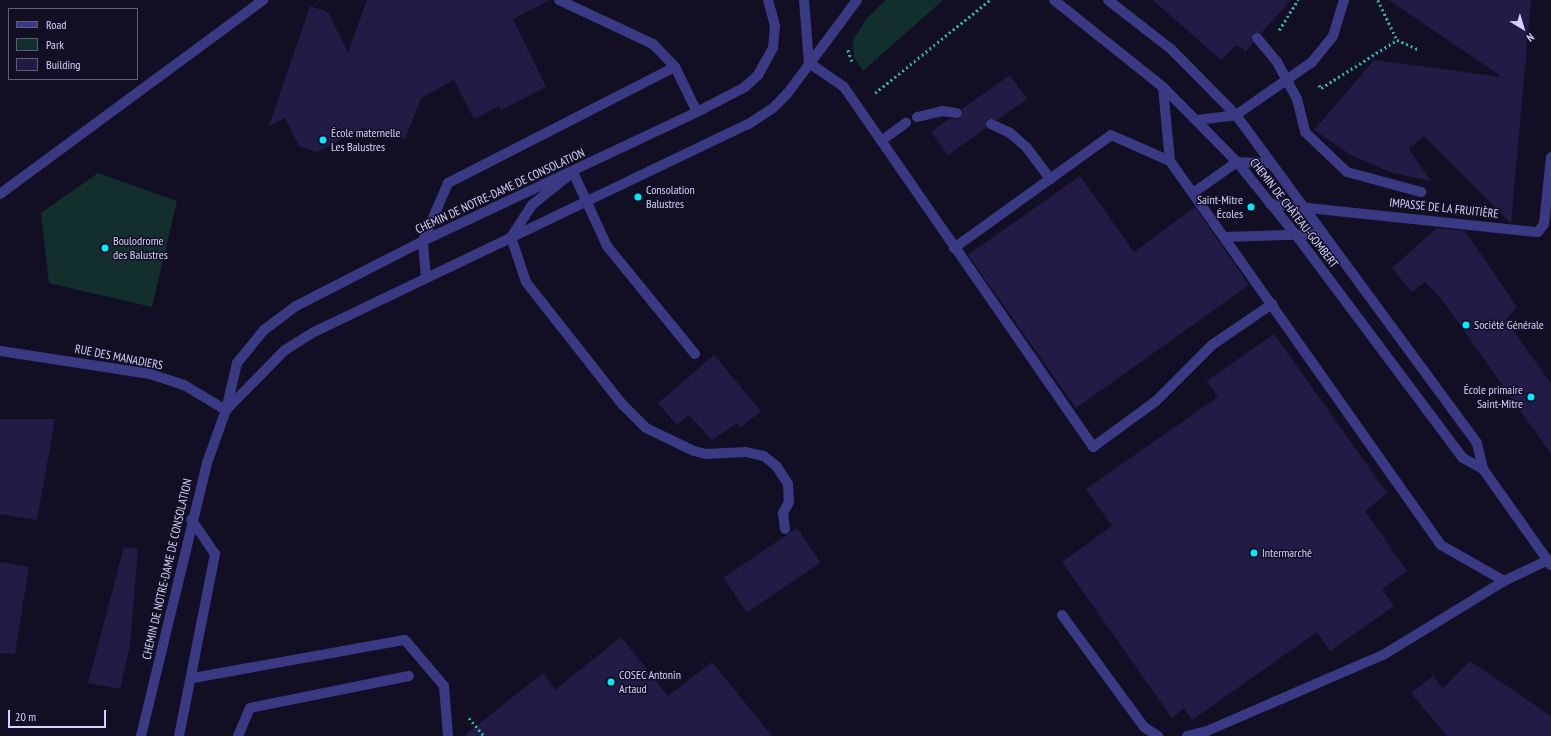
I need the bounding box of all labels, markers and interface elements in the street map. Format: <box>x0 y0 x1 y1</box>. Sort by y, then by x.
legend <box>8 8 138 80</box>
north arrow <box>1503 8 1543 48</box>
text: Road <box>46 17 66 32</box>
text: N <box>1524 30 1537 45</box>
text: Park <box>46 37 64 52</box>
text: Building <box>46 57 81 72</box>
place label: École maternelle Les Balustres <box>331 126 401 154</box>
marker: École maternelle Les Balustres <box>318 135 328 145</box>
street label: CHEMIN DE NOTRE-DAME DE CONSOLATION <box>413 145 587 237</box>
street label: CHEMIN DE CHÂTEAU-GOMBERT <box>1247 155 1341 271</box>
place label: Consolation Balustres <box>646 183 695 211</box>
marker: Consolation Balustres <box>633 192 643 202</box>
place label: Saint-Mitre Écoles <box>1197 193 1243 221</box>
street label: IMPASSE DE LA FRUITIÈRE <box>1388 195 1500 221</box>
marker: Saint-Mitre Écoles <box>1246 202 1256 212</box>
place label: Boulodrome des Balustres <box>113 234 168 262</box>
marker: Boulodrome des Balustres <box>100 243 110 253</box>
place label: Société Générale <box>1474 318 1544 332</box>
marker: Société Générale <box>1461 320 1471 330</box>
street label: RUE DES MANADIERS <box>74 341 164 373</box>
place label: École primaire Saint-Mitre <box>1464 383 1523 411</box>
marker: École primaire Saint-Mitre <box>1526 392 1536 402</box>
street label: CHEMIN DE NOTRE-DAME DE CONSOLATION <box>139 477 195 661</box>
place label: Intermarché <box>1262 546 1312 560</box>
marker: Intermarché <box>1249 548 1259 558</box>
place label: COSEC Antonin Artaud <box>619 668 682 696</box>
marker: COSEC Antonin Artaud <box>606 677 616 687</box>
scale bar <box>10 702 108 728</box>
text: 20 m <box>15 709 36 724</box>

